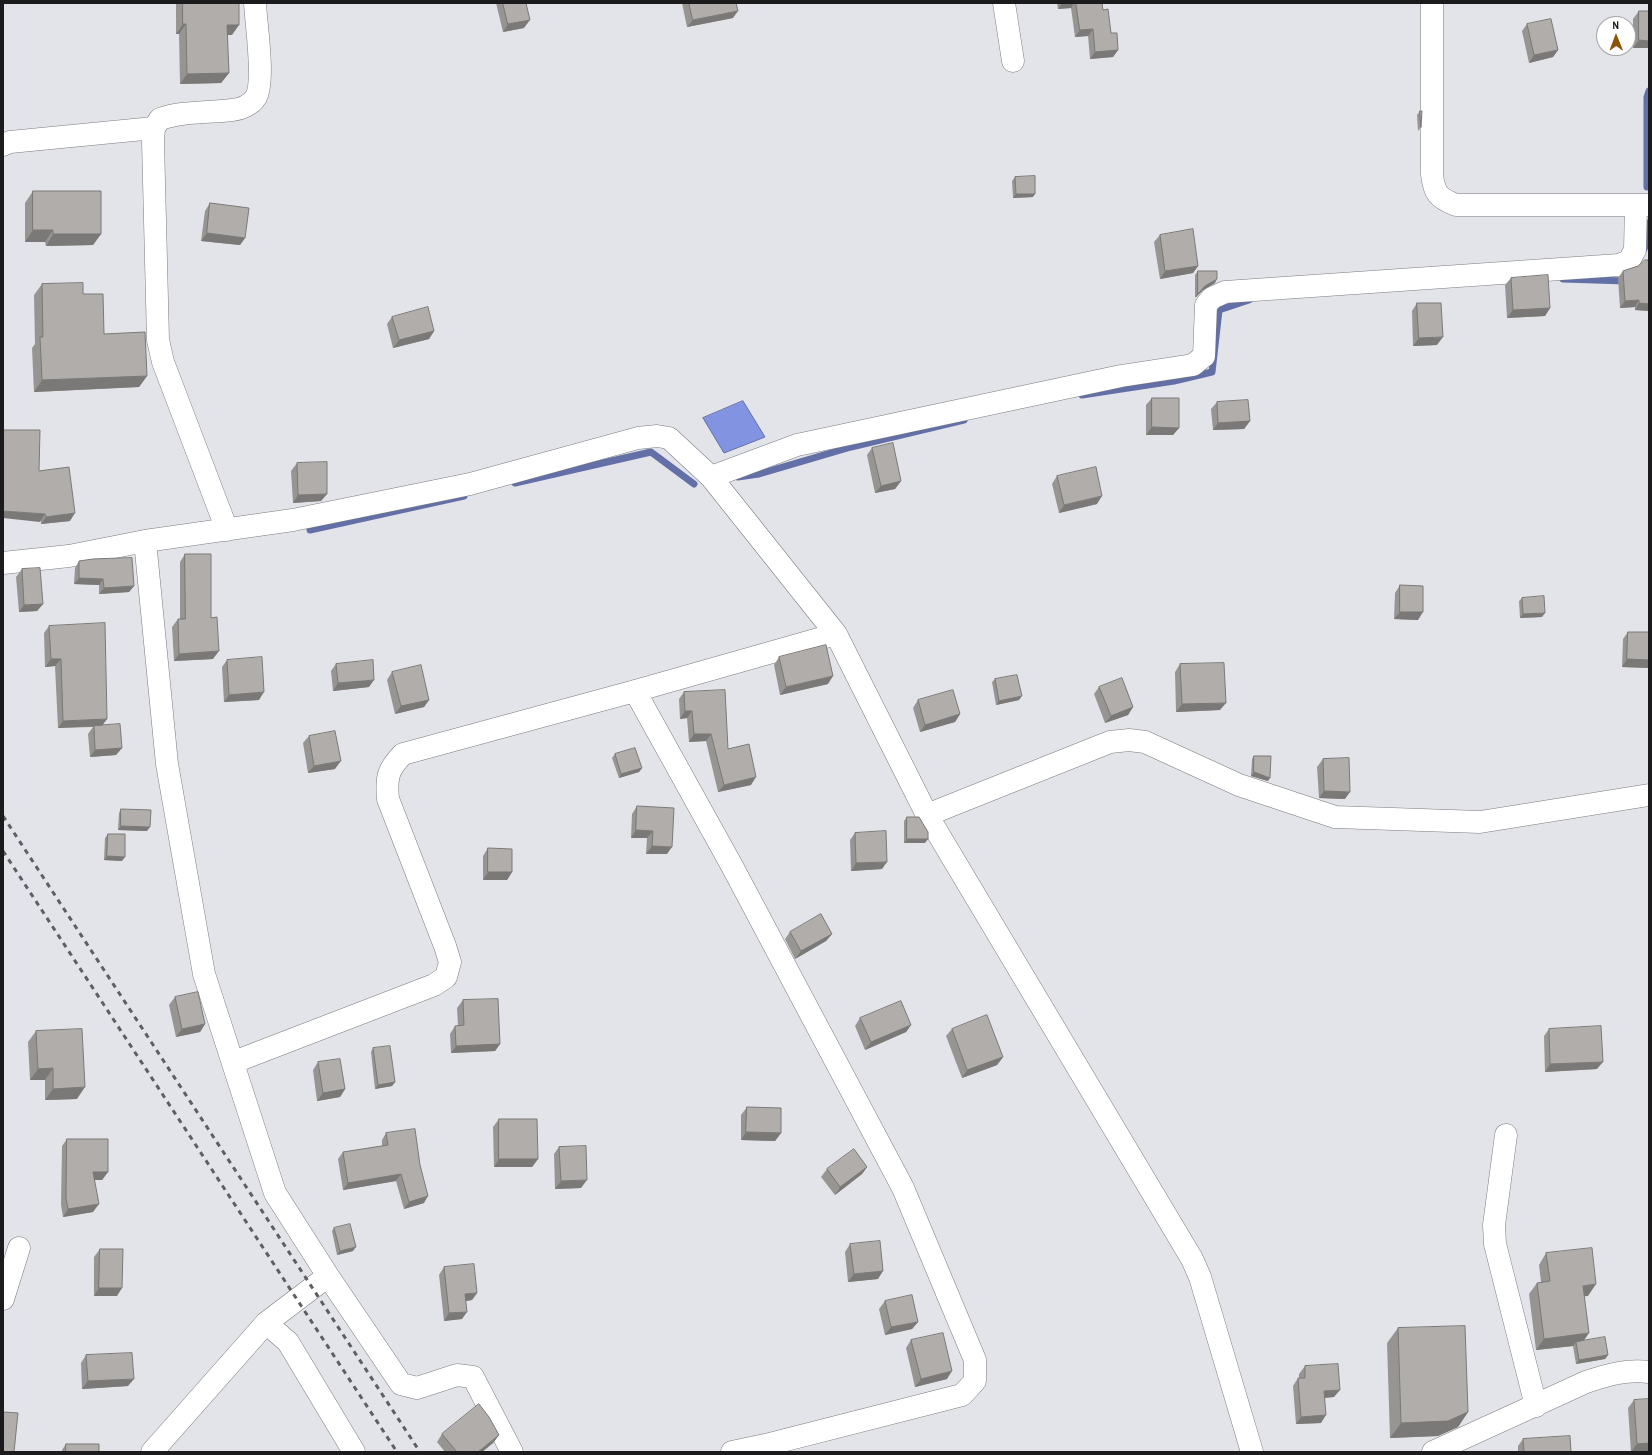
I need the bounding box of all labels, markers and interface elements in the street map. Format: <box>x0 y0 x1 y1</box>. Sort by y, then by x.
north arrow <box>1596 16 1636 56</box>
text: N <box>1612 18 1619 32</box>

